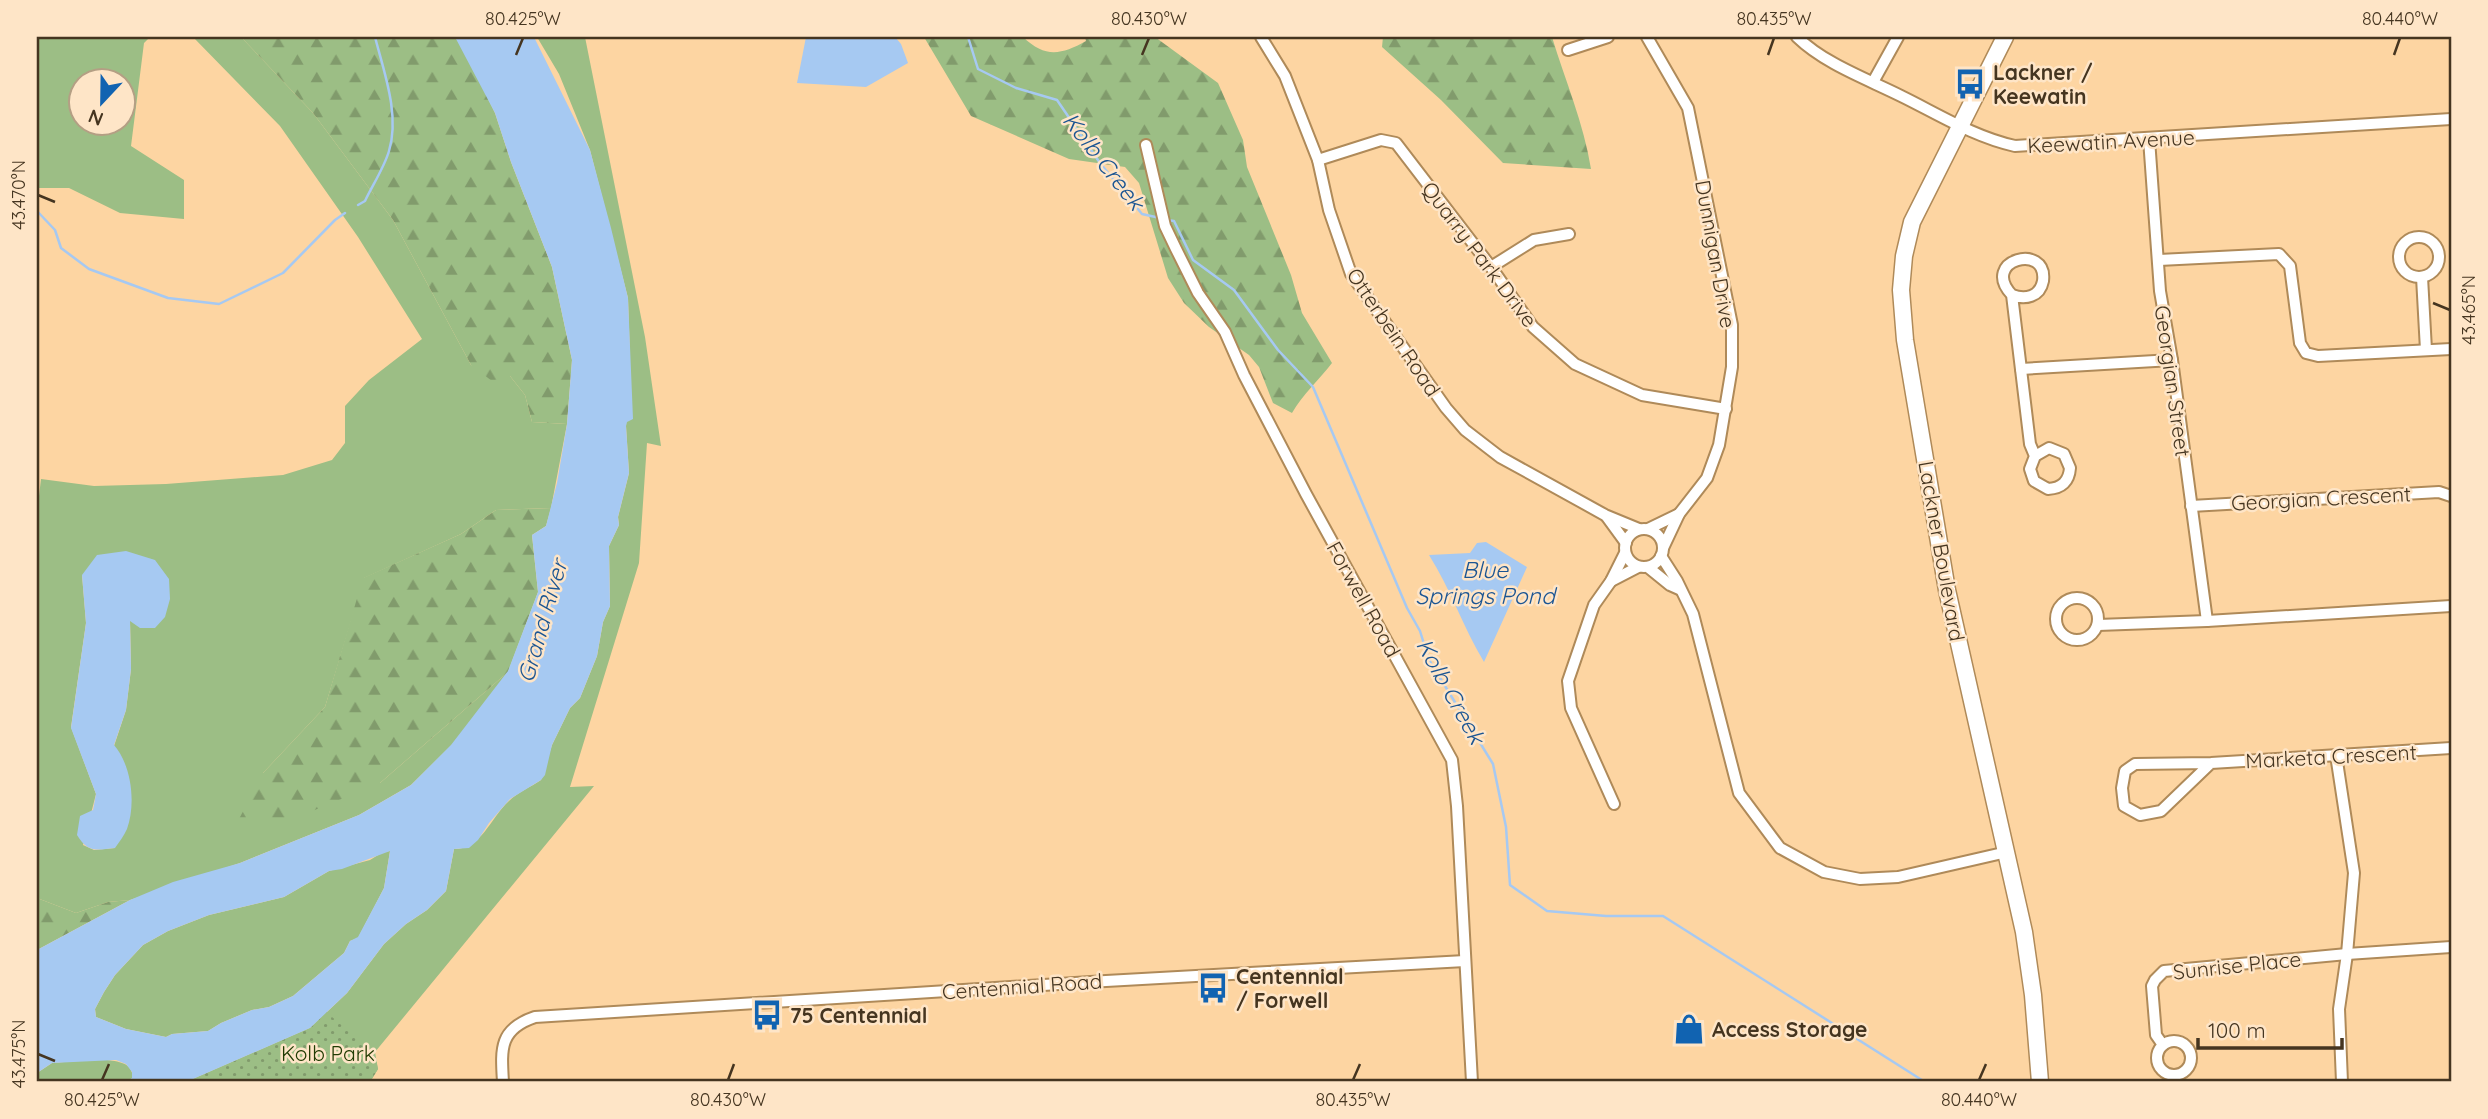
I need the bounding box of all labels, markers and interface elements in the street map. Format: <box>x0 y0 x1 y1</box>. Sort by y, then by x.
text: 80.425°W <box>485 7 561 30</box>
text: 80.430°W <box>1111 7 1187 30</box>
text: 80.435°W <box>1736 7 1812 30</box>
text: 80.440°W <box>2362 7 2438 30</box>
place label: Lackner / Keewatin <box>1993 59 2093 109</box>
north arrow <box>66 66 136 136</box>
bus stop icon: Lackner / Keewatin <box>1953 67 1987 101</box>
text: N <box>85 104 107 132</box>
water label: Kolb Creek <box>1057 106 1152 217</box>
street label: Keewatin Avenue <box>2027 124 2195 158</box>
text: 43.470°N <box>7 160 30 230</box>
street label: Quarry Park Drive <box>1417 176 1543 332</box>
street label: Dunnigan Drive <box>1690 178 1742 330</box>
street label: Otterbein Road <box>1341 263 1447 401</box>
text: 43.465°N <box>2457 275 2480 345</box>
street label: Georgian Street <box>2150 304 2196 458</box>
street label: Lackner Boulevard <box>1913 459 1971 643</box>
street label: Georgian Crescent <box>2230 480 2412 516</box>
street label: Forwell Road <box>1321 536 1407 662</box>
water label: Grand River <box>511 553 574 686</box>
water label: Blue Springs Pond <box>1415 555 1558 610</box>
water label: Kolb Creek <box>1410 633 1493 750</box>
street label: Marketa Crescent <box>2245 739 2417 773</box>
street label: Sunrise Place <box>2172 945 2302 985</box>
place label: Centennial / Forwell <box>1236 963 1344 1013</box>
street label: Centennial Road <box>941 967 1103 1005</box>
bus stop icon: Centennial / Forwell <box>1196 971 1230 1005</box>
bus stop icon: 75 Centennial <box>750 998 784 1032</box>
place label: 75 Centennial <box>790 1002 927 1028</box>
scale bar <box>2198 1007 2341 1051</box>
shop icon: Access Storage <box>1672 1012 1706 1046</box>
place label: Access Storage <box>1712 1016 1867 1042</box>
text: 100 m <box>2208 1017 2266 1043</box>
text: 43.475°N <box>7 1020 30 1088</box>
park label: Kolb Park <box>281 1040 375 1066</box>
text: 80.425°W <box>64 1088 140 1111</box>
text: 80.430°W <box>690 1088 766 1111</box>
text: 80.435°W <box>1315 1088 1391 1111</box>
text: 80.440°W <box>1941 1088 2017 1111</box>

